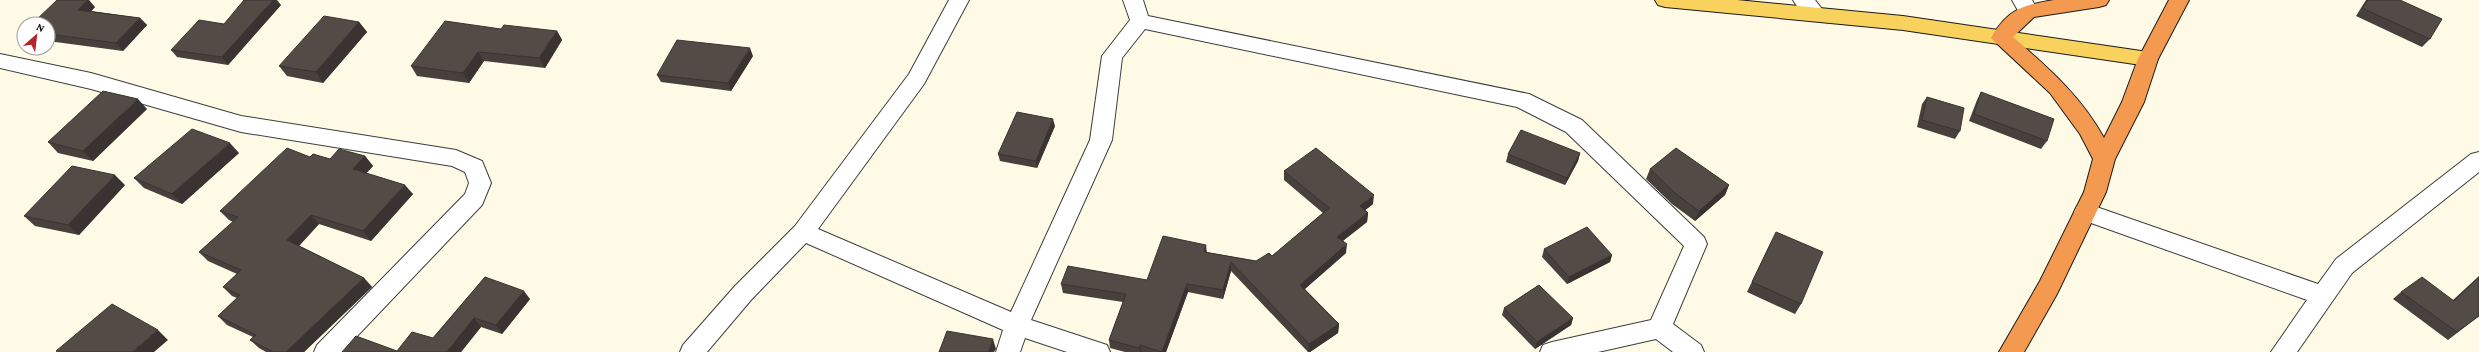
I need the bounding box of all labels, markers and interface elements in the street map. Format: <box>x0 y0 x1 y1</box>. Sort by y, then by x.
north arrow <box>16 16 56 56</box>
text: N <box>35 20 47 34</box>

